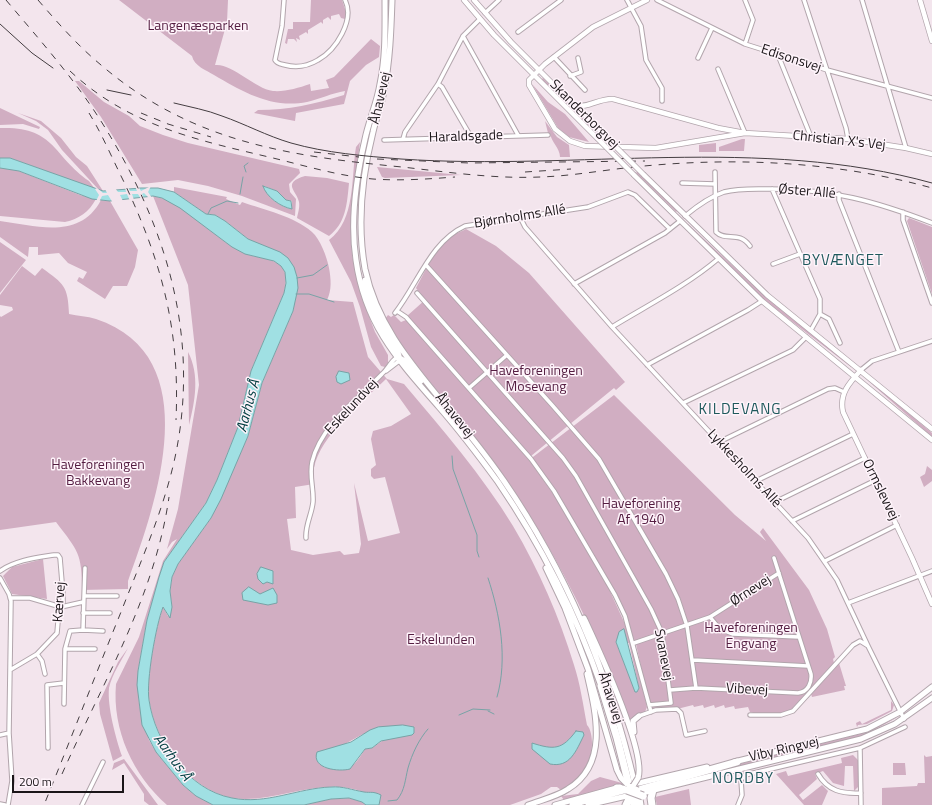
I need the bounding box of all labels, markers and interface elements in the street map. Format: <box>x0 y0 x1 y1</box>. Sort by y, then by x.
park label: Langenæsparken <box>147 19 249 35</box>
street label: Edisonsvej <box>759 41 823 77</box>
street label: Åhavevej <box>367 70 395 126</box>
street label: Skanderborgvej <box>546 77 622 153</box>
street label: Haraldsgade <box>429 127 503 147</box>
street label: Christian X's Vej <box>792 128 886 154</box>
street label: Øster Allé <box>778 181 836 203</box>
street label: Bjørnholms Allé <box>473 201 567 233</box>
district label: BYVÆNGET <box>802 252 884 270</box>
park label: Haveforeningen Mosevang <box>489 364 583 396</box>
street label: Eskelundvej <box>322 376 382 438</box>
water label: Aarhus Å <box>233 378 265 434</box>
street label: Åhavevej <box>431 390 477 442</box>
district label: KILDEVANG <box>698 401 782 419</box>
street label: Lykkesholms Allé <box>703 426 785 512</box>
street label: Ormslevvej <box>858 457 902 523</box>
park label: Haveforeningen Bakkevang <box>51 458 145 490</box>
park label: Haveforening Af 1940 <box>601 497 681 530</box>
street label: Ørnevej <box>727 572 775 610</box>
street label: Kærvej <box>50 581 70 623</box>
park label: Haveforeningen Engvang <box>704 621 798 654</box>
street label: Svanevej <box>650 628 676 682</box>
park label: Eskelunden <box>407 633 475 649</box>
street label: Åhavevej <box>594 670 626 726</box>
street label: Vibevej <box>725 681 769 699</box>
water label: Aarhus Å <box>149 731 195 785</box>
street label: Viby Ringvej <box>747 734 821 766</box>
scale bar <box>14 767 126 793</box>
district label: NORDBY <box>712 770 774 788</box>
text: 200 m <box>19 772 52 791</box>

